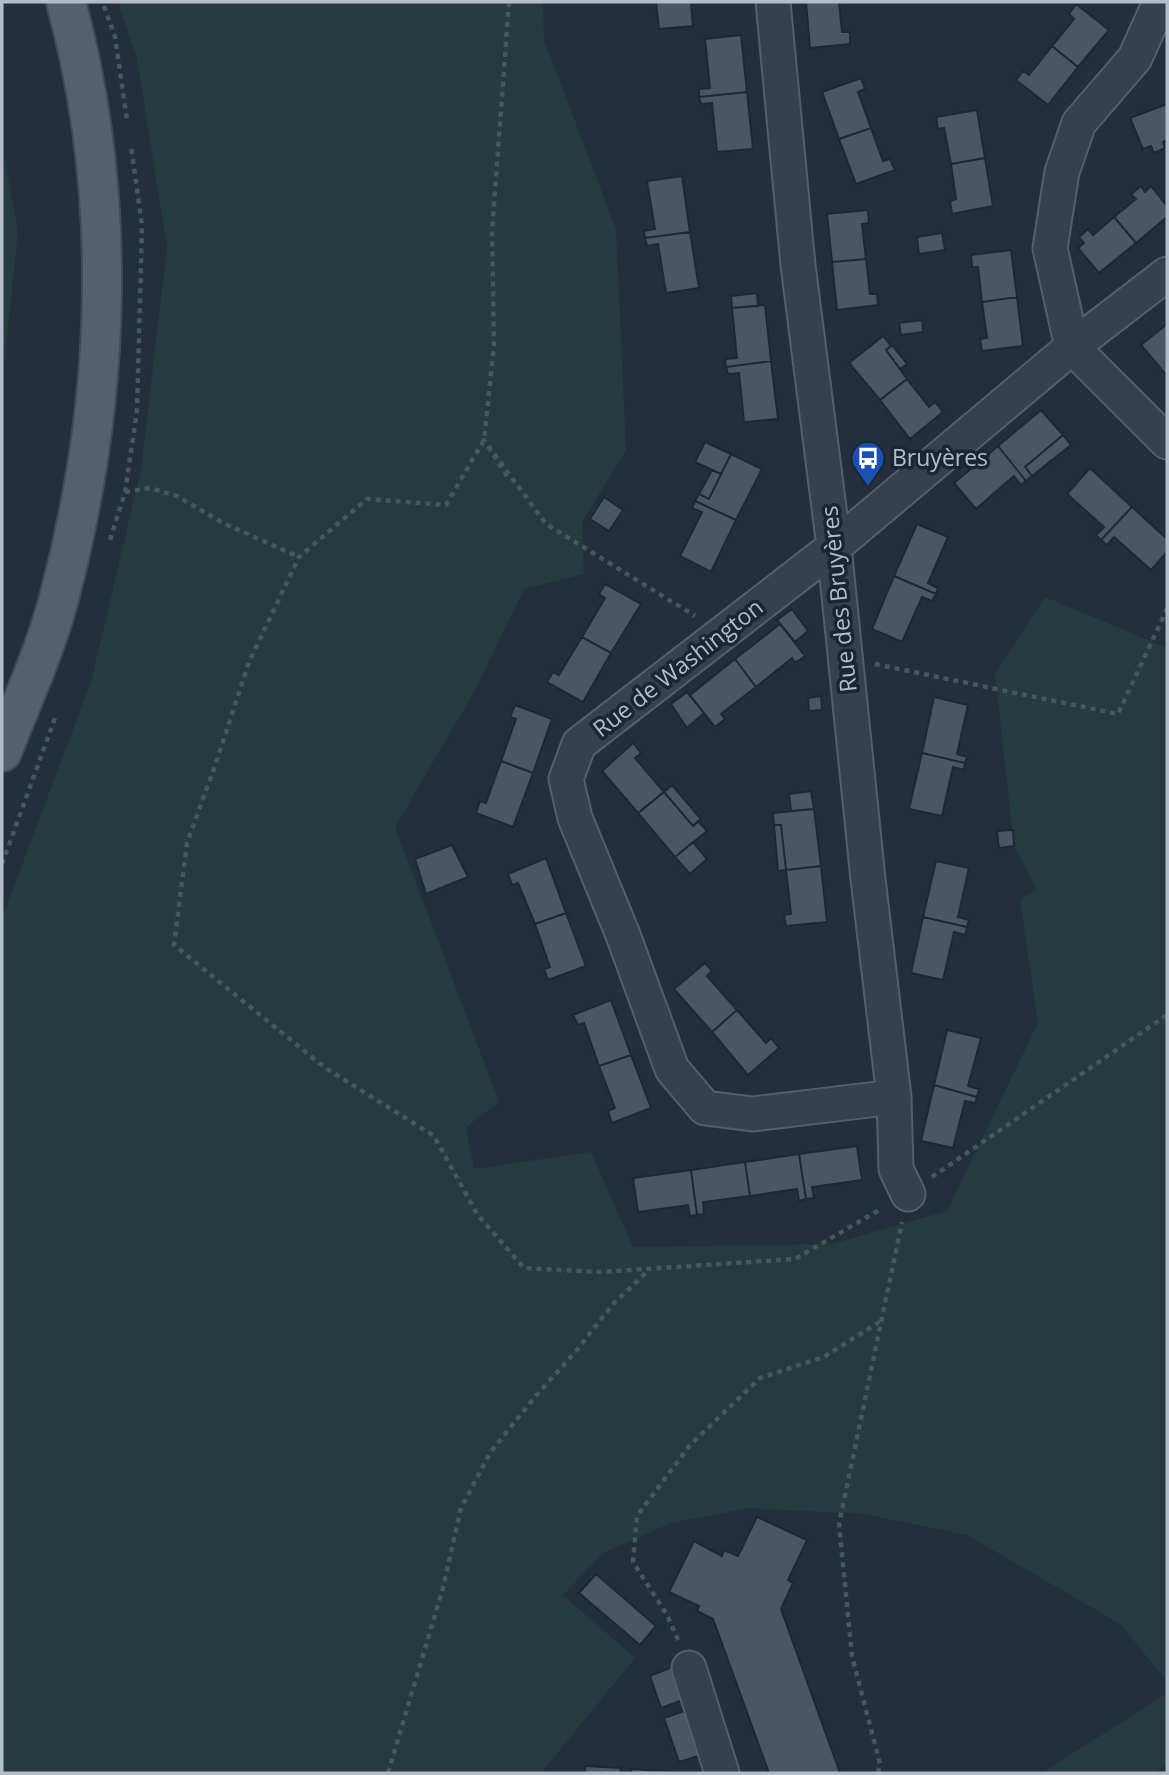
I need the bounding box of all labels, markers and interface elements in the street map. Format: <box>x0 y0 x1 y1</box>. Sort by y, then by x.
bus stop icon: Bruyères <box>849 439 887 488</box>
place label: Bruyères <box>892 441 988 473</box>
street label: Rue des Bruyères <box>812 504 864 694</box>
street label: Rue de Washington <box>586 591 769 744</box>

